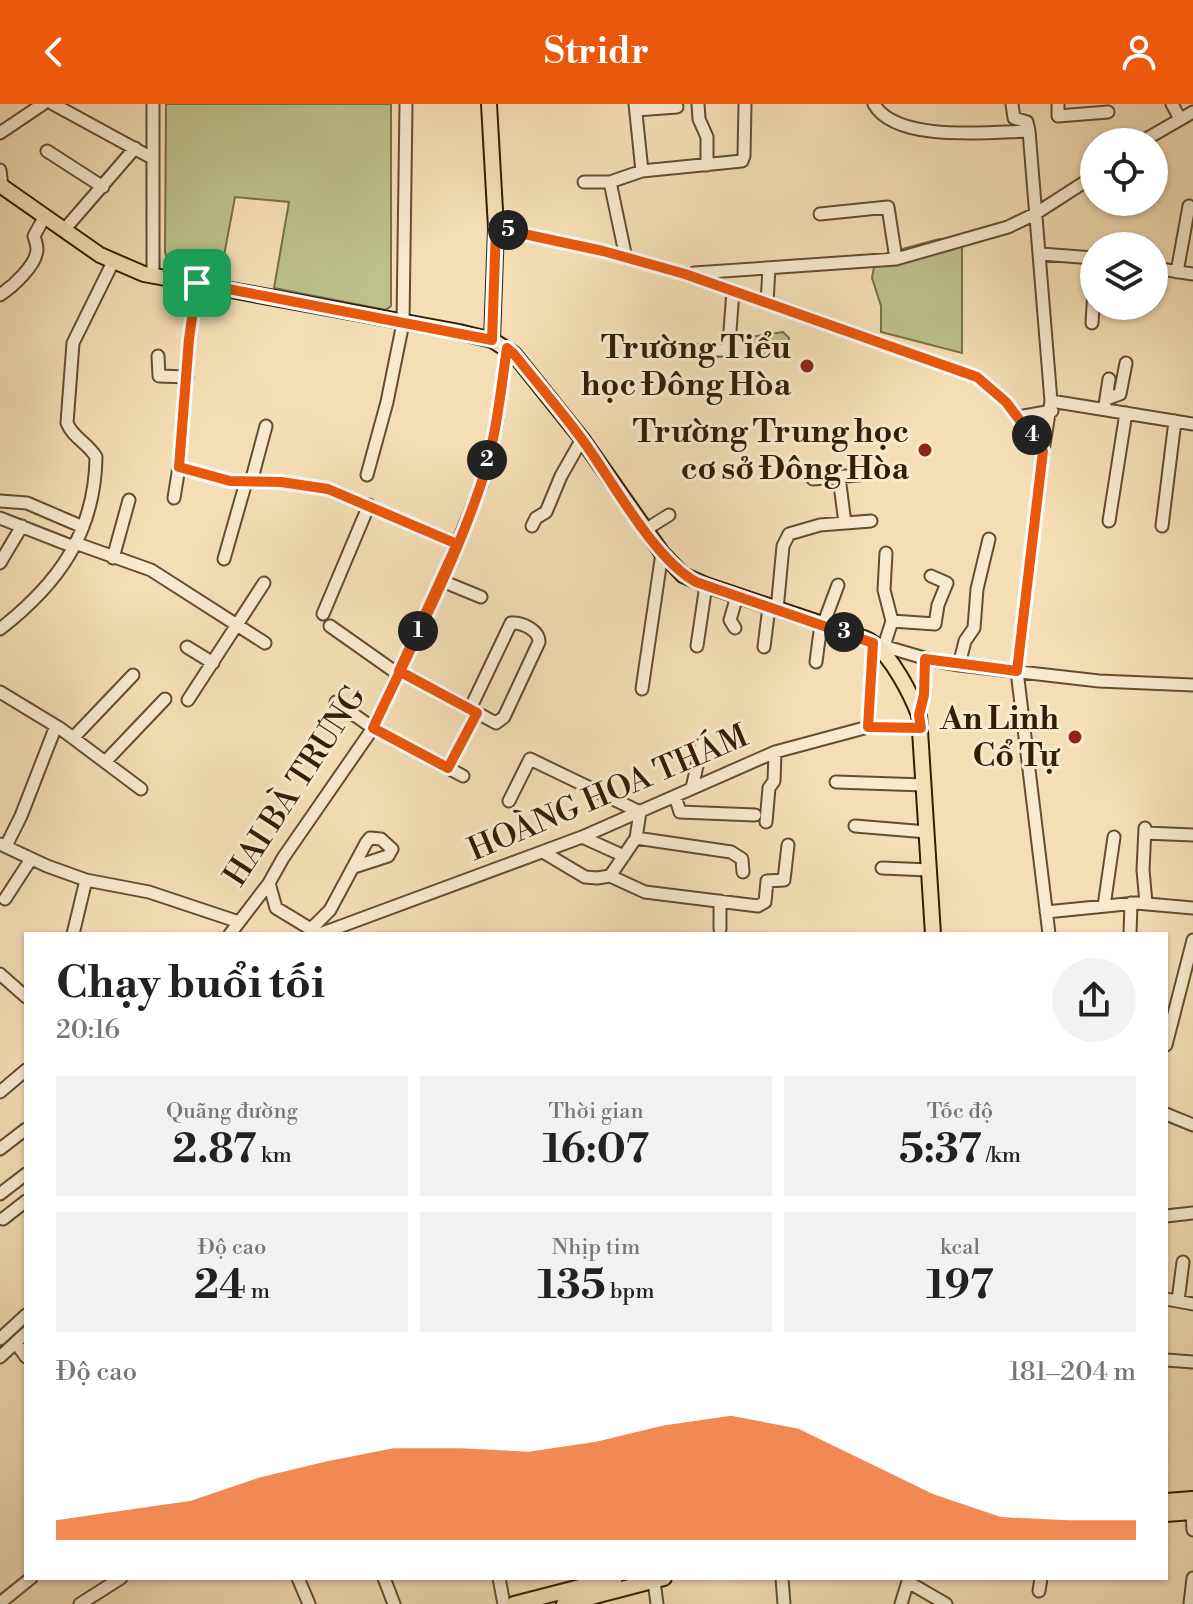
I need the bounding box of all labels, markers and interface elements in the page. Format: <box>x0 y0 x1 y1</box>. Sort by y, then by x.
icon: back <box>32 30 76 74</box>
text: Stridr <box>544 30 649 75</box>
icon: person <box>1117 30 1161 74</box>
map controls <box>1080 128 1168 320</box>
button: locate <box>1080 128 1168 216</box>
pin: 5 <box>488 210 528 250</box>
text: 5 <box>501 216 515 243</box>
button: layers <box>1080 232 1168 320</box>
pin <box>163 249 231 317</box>
icon: arrive <box>175 261 219 305</box>
place label: Trường Tiểu học Đông Hòa <box>581 328 792 405</box>
marker: Trường Tiểu học Đông Hòa <box>798 357 816 375</box>
place label: Trường Trung học cơ sở Đông Hòa <box>633 412 910 489</box>
pin: 4 <box>1012 415 1052 455</box>
text: 4 <box>1025 421 1039 448</box>
pin: 2 <box>467 440 507 480</box>
marker: Trường Trung học cơ sở Đông Hòa <box>916 441 934 459</box>
text: 2 <box>480 446 494 473</box>
pin: 1 <box>398 611 438 651</box>
pin: 3 <box>824 612 864 652</box>
text: 1 <box>413 617 423 644</box>
text: 3 <box>837 618 851 645</box>
street label: HAI BÀ TRƯNG <box>214 677 375 894</box>
place label: An Linh Cổ Tự <box>939 699 1060 776</box>
street label: HOÀNG HOA THÁM <box>461 714 754 870</box>
marker: An Linh Cổ Tự <box>1066 728 1084 746</box>
text: Chạy buổi tối <box>56 956 325 1011</box>
button: share <box>1052 958 1136 1042</box>
text: 20:16 <box>56 1014 120 1046</box>
text: Quãng đường <box>166 1098 298 1125</box>
text: Thời gian <box>548 1098 644 1125</box>
text: Tốc độ <box>927 1098 993 1125</box>
text: 2.87 <box>172 1125 256 1175</box>
text: 16:07 <box>543 1125 649 1175</box>
text: 5:37 <box>899 1125 982 1175</box>
text: km <box>256 1142 292 1169</box>
text: /km <box>982 1142 1021 1169</box>
text: Độ cao <box>198 1234 266 1261</box>
text: Nhịp tim <box>552 1234 640 1261</box>
text: kcal <box>940 1234 980 1261</box>
text: 24 <box>194 1261 246 1311</box>
text: 135 <box>537 1261 606 1311</box>
text: 197 <box>926 1261 994 1311</box>
text: m <box>246 1278 270 1305</box>
text: bpm <box>606 1278 655 1305</box>
text: Độ cao <box>56 1356 137 1388</box>
text: 181–204 m <box>1009 1356 1136 1388</box>

